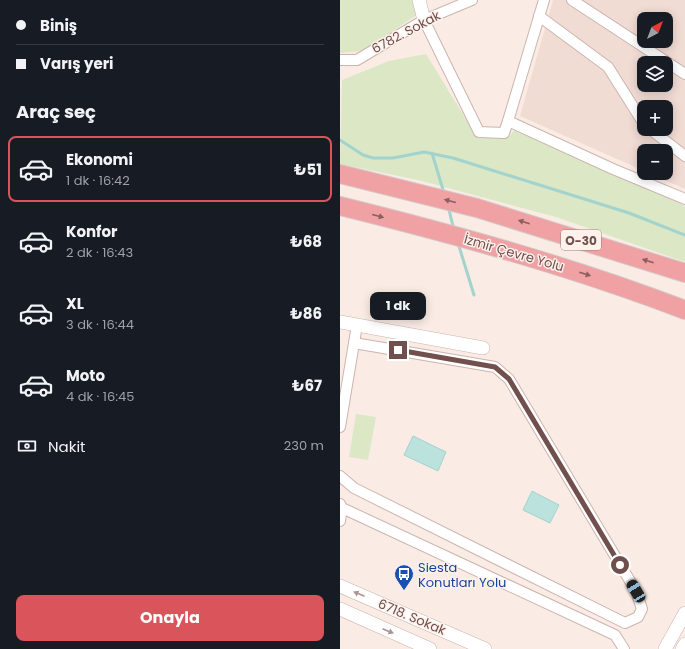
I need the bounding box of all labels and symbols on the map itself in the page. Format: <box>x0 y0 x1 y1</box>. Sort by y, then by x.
street label: 6782. Sokak <box>368 6 444 58</box>
north arrow <box>637 12 673 48</box>
one-way arrow <box>444 198 456 204</box>
one-way arrow <box>372 213 384 219</box>
one-way arrow <box>517 219 529 225</box>
street label: İzmir Çevre Yolu <box>462 230 566 276</box>
road number: O-30 <box>561 230 601 250</box>
one-way arrow <box>641 258 653 264</box>
one-way arrow <box>579 271 591 277</box>
callout: 1 dk <box>370 292 426 320</box>
route end <box>389 341 407 359</box>
route start <box>611 556 629 574</box>
place label: Siesta Konutları Yolu <box>418 558 506 592</box>
bus stop icon: Siesta Konutları Yolu <box>393 563 415 591</box>
car <box>625 578 647 604</box>
one-way arrow <box>353 591 365 597</box>
street label: 6718. Sokak <box>375 594 449 640</box>
one-way arrow <box>383 629 395 635</box>

